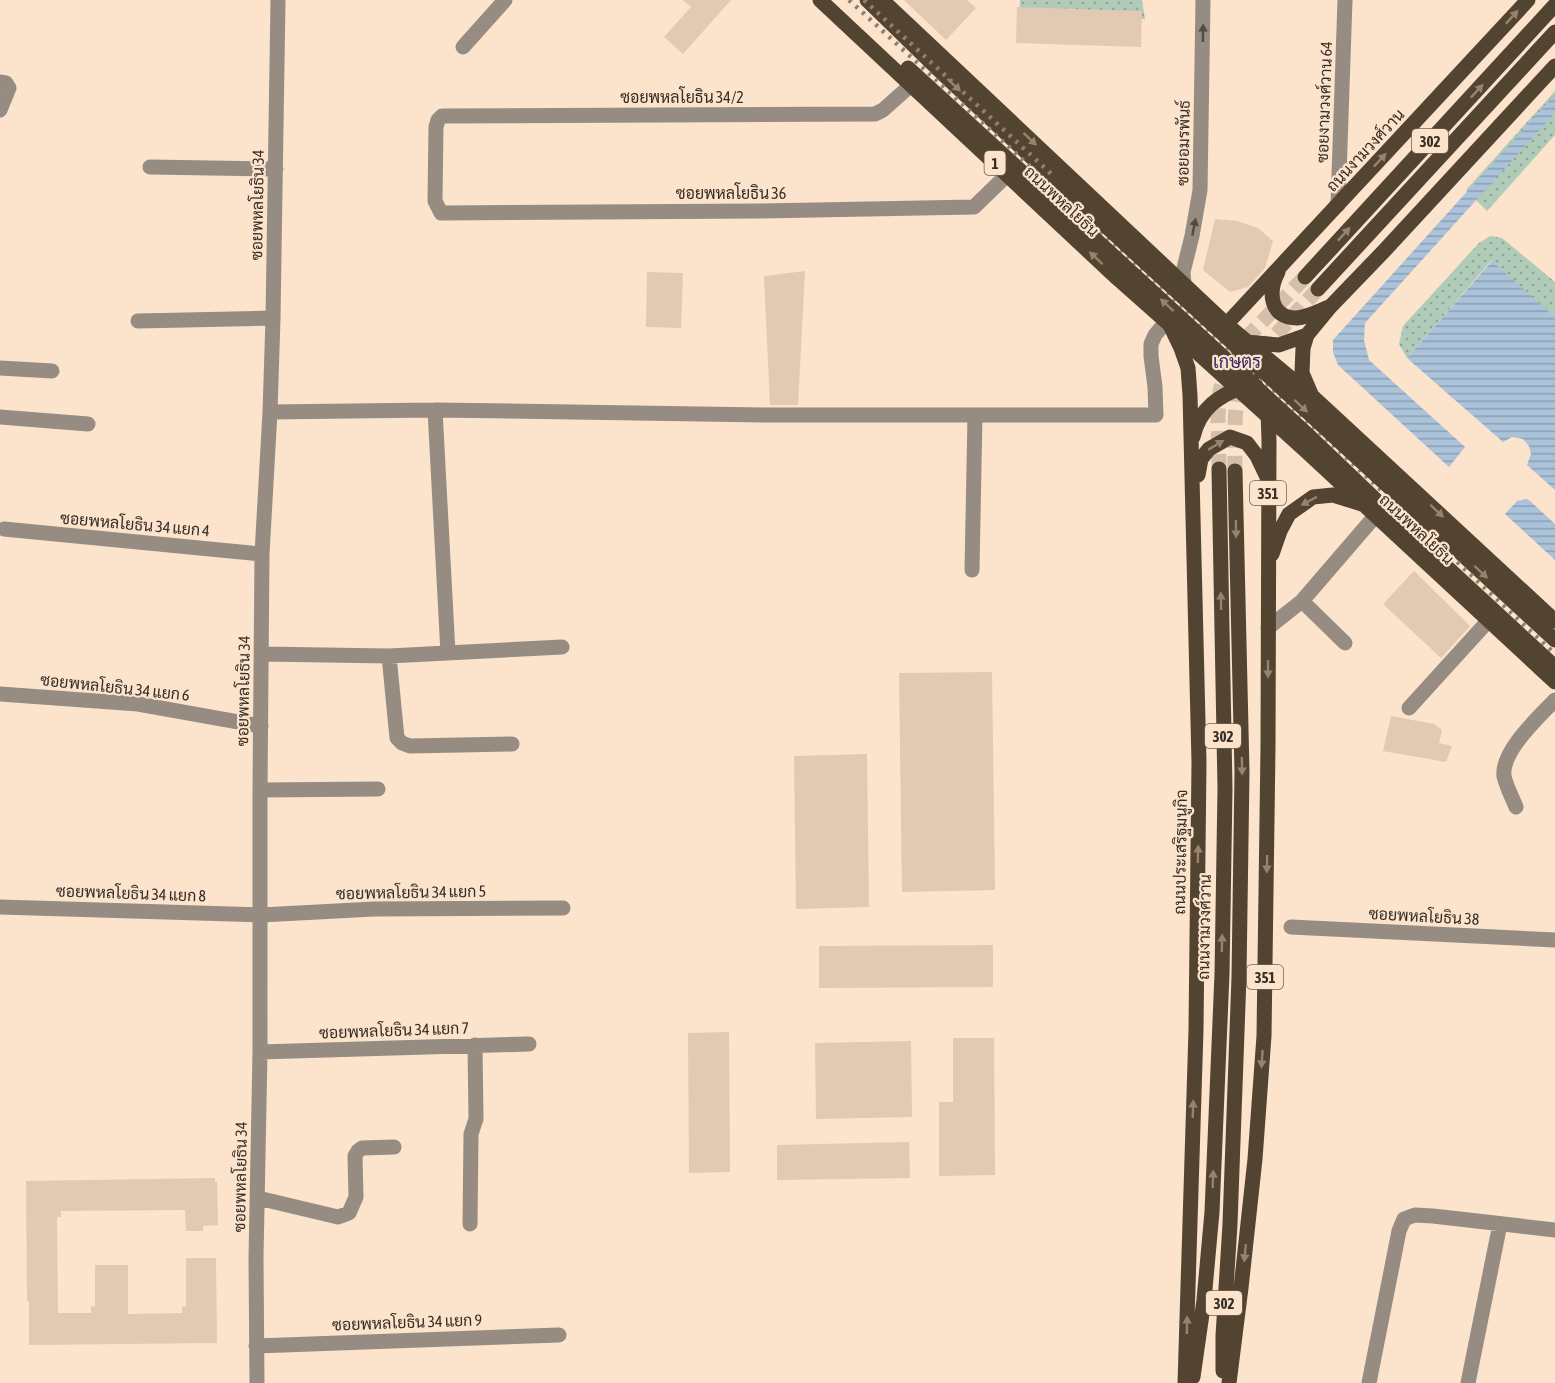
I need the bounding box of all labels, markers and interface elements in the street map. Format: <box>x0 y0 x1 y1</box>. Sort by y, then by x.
one-way arrow <box>1505 10 1518 25</box>
one-way arrow <box>1198 23 1207 42</box>
street label: ซอยงามวงศ์วาน 64 <box>1310 41 1335 163</box>
one-way arrow <box>947 77 961 91</box>
one-way arrow <box>1469 84 1483 98</box>
street label: ซอยพหลโยธิน 34/2 <box>620 86 744 106</box>
street label: ซอยอมรพันธ์ <box>1170 100 1193 186</box>
street label: ถนนงามวงศ์วาน <box>1320 103 1408 195</box>
road number: 302 <box>1412 129 1448 153</box>
one-way arrow <box>1022 132 1037 145</box>
street label: ซอยพหลโยธิน 34 <box>245 149 267 261</box>
road number: 1 <box>984 151 1006 175</box>
one-way arrow <box>1373 153 1387 168</box>
street label: ถนนพหลโยธิน <box>1021 161 1104 240</box>
street label: ซอยพหลโยธิน 36 <box>676 182 786 202</box>
one-way arrow <box>1190 217 1199 236</box>
one-way arrow <box>1337 227 1351 241</box>
one-way arrow <box>1089 252 1104 265</box>
one-way arrow <box>1160 299 1175 312</box>
district label: เกษตร <box>1213 351 1261 372</box>
one-way arrow <box>1293 399 1308 413</box>
one-way arrow <box>1208 440 1225 450</box>
road number: 351 <box>1250 481 1286 505</box>
street label: ถนนพหลโยธิน <box>1376 489 1459 568</box>
one-way arrow <box>1300 496 1318 506</box>
one-way arrow <box>1429 503 1443 517</box>
street label: ซอยพหลโยธิน 34 แยก 4 <box>59 506 211 540</box>
one-way arrow <box>1231 520 1241 539</box>
one-way arrow <box>1474 565 1489 579</box>
one-way arrow <box>1216 592 1226 611</box>
street label: ซอยพหลโยธิน 34 <box>231 635 253 747</box>
one-way arrow <box>1263 660 1273 679</box>
street label: ซอยพหลโยธิน 34 แยก 6 <box>39 668 191 704</box>
road number: 302 <box>1205 724 1241 748</box>
one-way arrow <box>1237 757 1246 776</box>
street label: ถนนประเสริฐมนูกิจ <box>1170 789 1193 915</box>
one-way arrow <box>1193 845 1203 864</box>
one-way arrow <box>1262 855 1272 874</box>
street label: ถนนงามวงศ์วาน <box>1191 874 1214 980</box>
street label: ซอยพหลโยธิน 34 แยก 8 <box>56 879 206 905</box>
street label: ซอยพหลโยธิน 34 แยก 5 <box>336 880 486 902</box>
street label: ซอยพหลโยธิน 38 <box>1368 902 1480 928</box>
one-way arrow <box>1217 934 1227 953</box>
road number: 351 <box>1247 965 1283 989</box>
street label: ซอยพหลโยธิน 34 แยก 7 <box>319 1016 469 1042</box>
one-way arrow <box>1257 1050 1267 1069</box>
one-way arrow <box>1188 1099 1198 1118</box>
street label: ซอยพหลโยธิน 34 <box>228 1121 250 1233</box>
one-way arrow <box>1209 1169 1218 1188</box>
one-way arrow <box>1240 1244 1250 1263</box>
road number: 302 <box>1206 1291 1242 1315</box>
street label: ซอยพหลโยธิน 34 แยก 9 <box>332 1308 482 1334</box>
one-way arrow <box>1182 1315 1191 1334</box>

